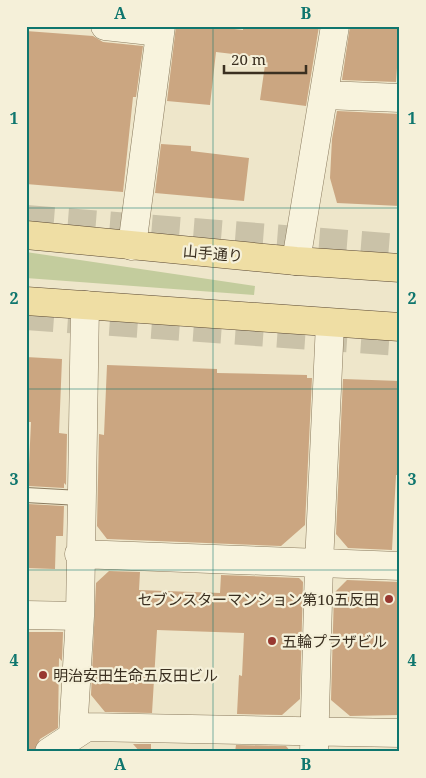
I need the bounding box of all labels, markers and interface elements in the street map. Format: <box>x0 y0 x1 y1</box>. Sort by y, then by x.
text: A <box>114 2 127 24</box>
text: B <box>301 2 312 24</box>
scale bar <box>224 42 306 74</box>
text: 20 m <box>231 49 266 69</box>
text: 1 <box>9 107 19 129</box>
text: 1 <box>407 107 417 129</box>
street label: 山手通り <box>182 240 244 266</box>
text: 2 <box>9 287 19 309</box>
text: 2 <box>407 287 417 309</box>
text: 3 <box>9 468 19 490</box>
text: 3 <box>407 468 417 490</box>
place label: セブンスターマンション第10五反田 <box>138 589 379 609</box>
marker: セブンスターマンション第10五反田 <box>383 593 395 605</box>
place label: 五輪プラザビル <box>282 631 387 651</box>
marker: 五輪プラザビル <box>266 635 278 647</box>
text: 4 <box>9 649 19 671</box>
text: 4 <box>407 649 417 671</box>
place label: 明治安田生命五反田ビル <box>53 665 218 685</box>
marker: 明治安田生命五反田ビル <box>37 669 49 681</box>
text: A <box>114 753 127 775</box>
text: B <box>301 753 312 775</box>

